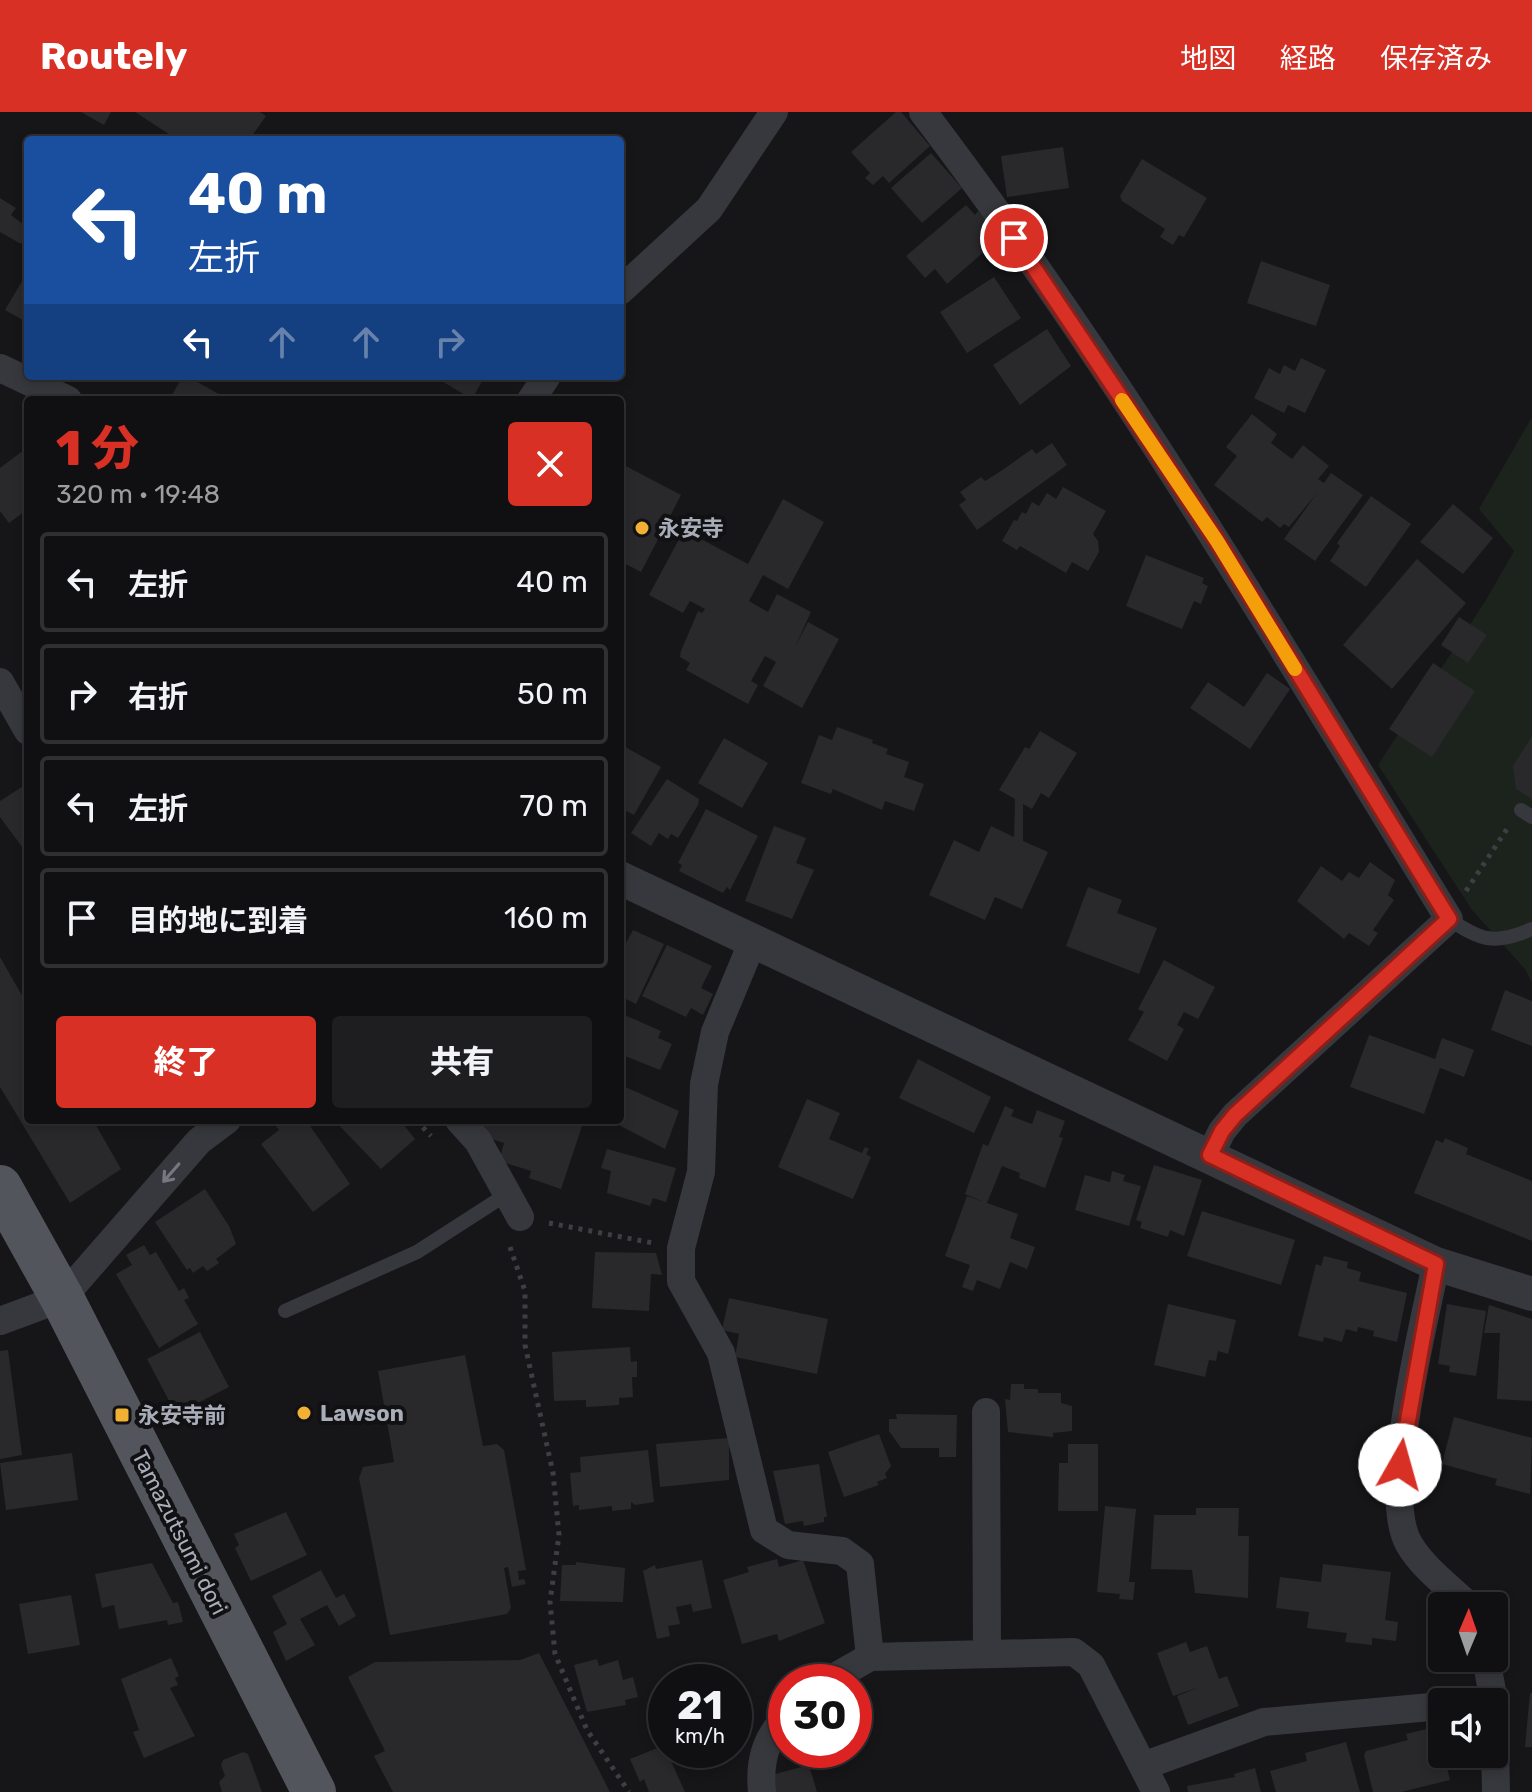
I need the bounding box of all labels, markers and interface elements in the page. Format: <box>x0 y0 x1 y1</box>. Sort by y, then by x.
text: Routely <box>40 33 187 79</box>
text: 地図 <box>1180 42 1236 75</box>
text: 経路 <box>1280 42 1336 75</box>
text: 保存済み <box>1380 42 1492 75</box>
text: 40 m <box>188 161 328 227</box>
icon: left <box>56 168 160 272</box>
pin <box>980 204 1048 272</box>
icon: arrive <box>992 216 1036 260</box>
text: 左折 <box>188 236 260 279</box>
icon: left <box>176 320 220 364</box>
icon: ahead <box>260 320 304 364</box>
icon: ahead <box>344 320 388 364</box>
icon: right <box>428 320 472 364</box>
text: 1 分 <box>56 420 139 477</box>
button: close <box>508 422 592 506</box>
text: 320 m · 19:48 <box>56 479 220 510</box>
place label: 永安寺 <box>658 515 724 542</box>
marker: 永安寺 <box>633 519 651 537</box>
icon: left <box>60 560 104 604</box>
text: 40 m <box>516 564 588 600</box>
text: 左折 <box>128 567 188 603</box>
icon: right <box>60 672 104 716</box>
text: 50 m <box>517 676 588 712</box>
text: 右折 <box>128 679 188 715</box>
icon: left <box>60 784 104 828</box>
text: 70 m <box>520 788 588 824</box>
text: 左折 <box>128 791 188 827</box>
icon: arrive <box>60 896 104 940</box>
text: 160 m <box>504 900 588 936</box>
text: 目的地に到着 <box>128 903 308 939</box>
button: 終了 <box>56 1016 316 1108</box>
button: 共有 <box>332 1016 592 1108</box>
one-way arrow <box>162 1163 180 1183</box>
place label: Lawson <box>320 1400 404 1427</box>
place label: 永安寺前 <box>138 1402 226 1429</box>
marker: Lawson <box>295 1404 313 1422</box>
marker: 永安寺前 <box>113 1406 131 1424</box>
position arrow <box>1358 1423 1442 1507</box>
street label: Tamazutsumi dori <box>126 1445 233 1619</box>
north arrow <box>1428 1592 1508 1672</box>
map controls <box>1428 1592 1508 1768</box>
speed limit sign: 30 <box>768 1664 872 1768</box>
text: 21 <box>677 1682 723 1729</box>
button: sound <box>1428 1688 1508 1768</box>
text: km/h <box>675 1724 725 1748</box>

